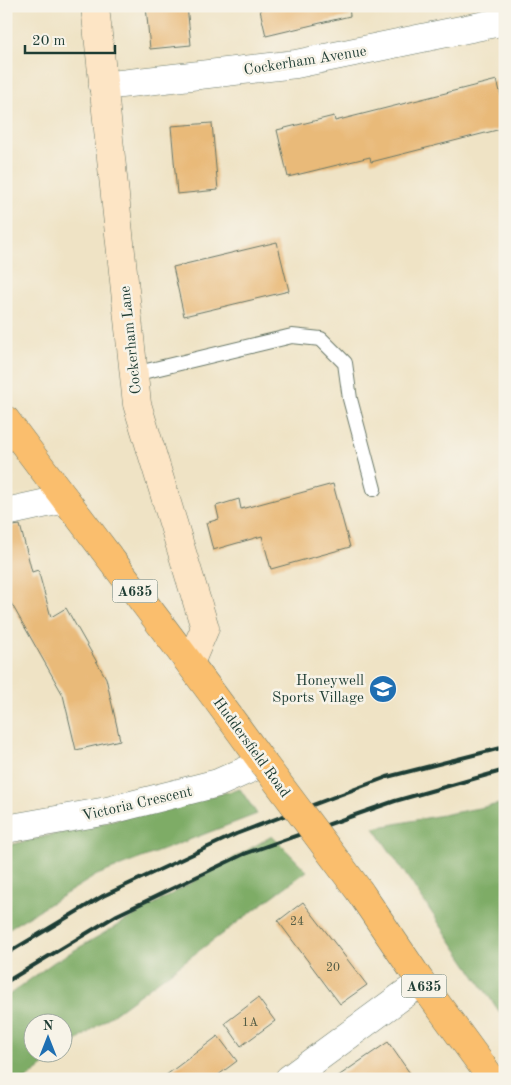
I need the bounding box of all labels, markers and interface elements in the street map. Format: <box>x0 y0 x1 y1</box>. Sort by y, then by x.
scale bar <box>25 22 115 54</box>
text: 20 m <box>32 34 66 49</box>
street label: Cockerham Avenue <box>243 44 368 79</box>
street label: Cockerham Lane <box>118 285 145 395</box>
road number: A635 <box>112 580 158 602</box>
place label: Honeywell Sports Village <box>272 674 364 706</box>
school or university icon: Honeywell Sports Village <box>368 674 398 704</box>
street label: Huddersfield Road <box>210 695 292 801</box>
street label: Victoria Crescent <box>81 785 194 824</box>
house number: 24 <box>290 916 304 928</box>
house number: 20 <box>326 962 340 974</box>
road number: A635 <box>402 974 446 998</box>
north arrow <box>22 1012 72 1062</box>
house number: 1A <box>242 1017 258 1029</box>
text: N <box>43 1019 54 1033</box>

